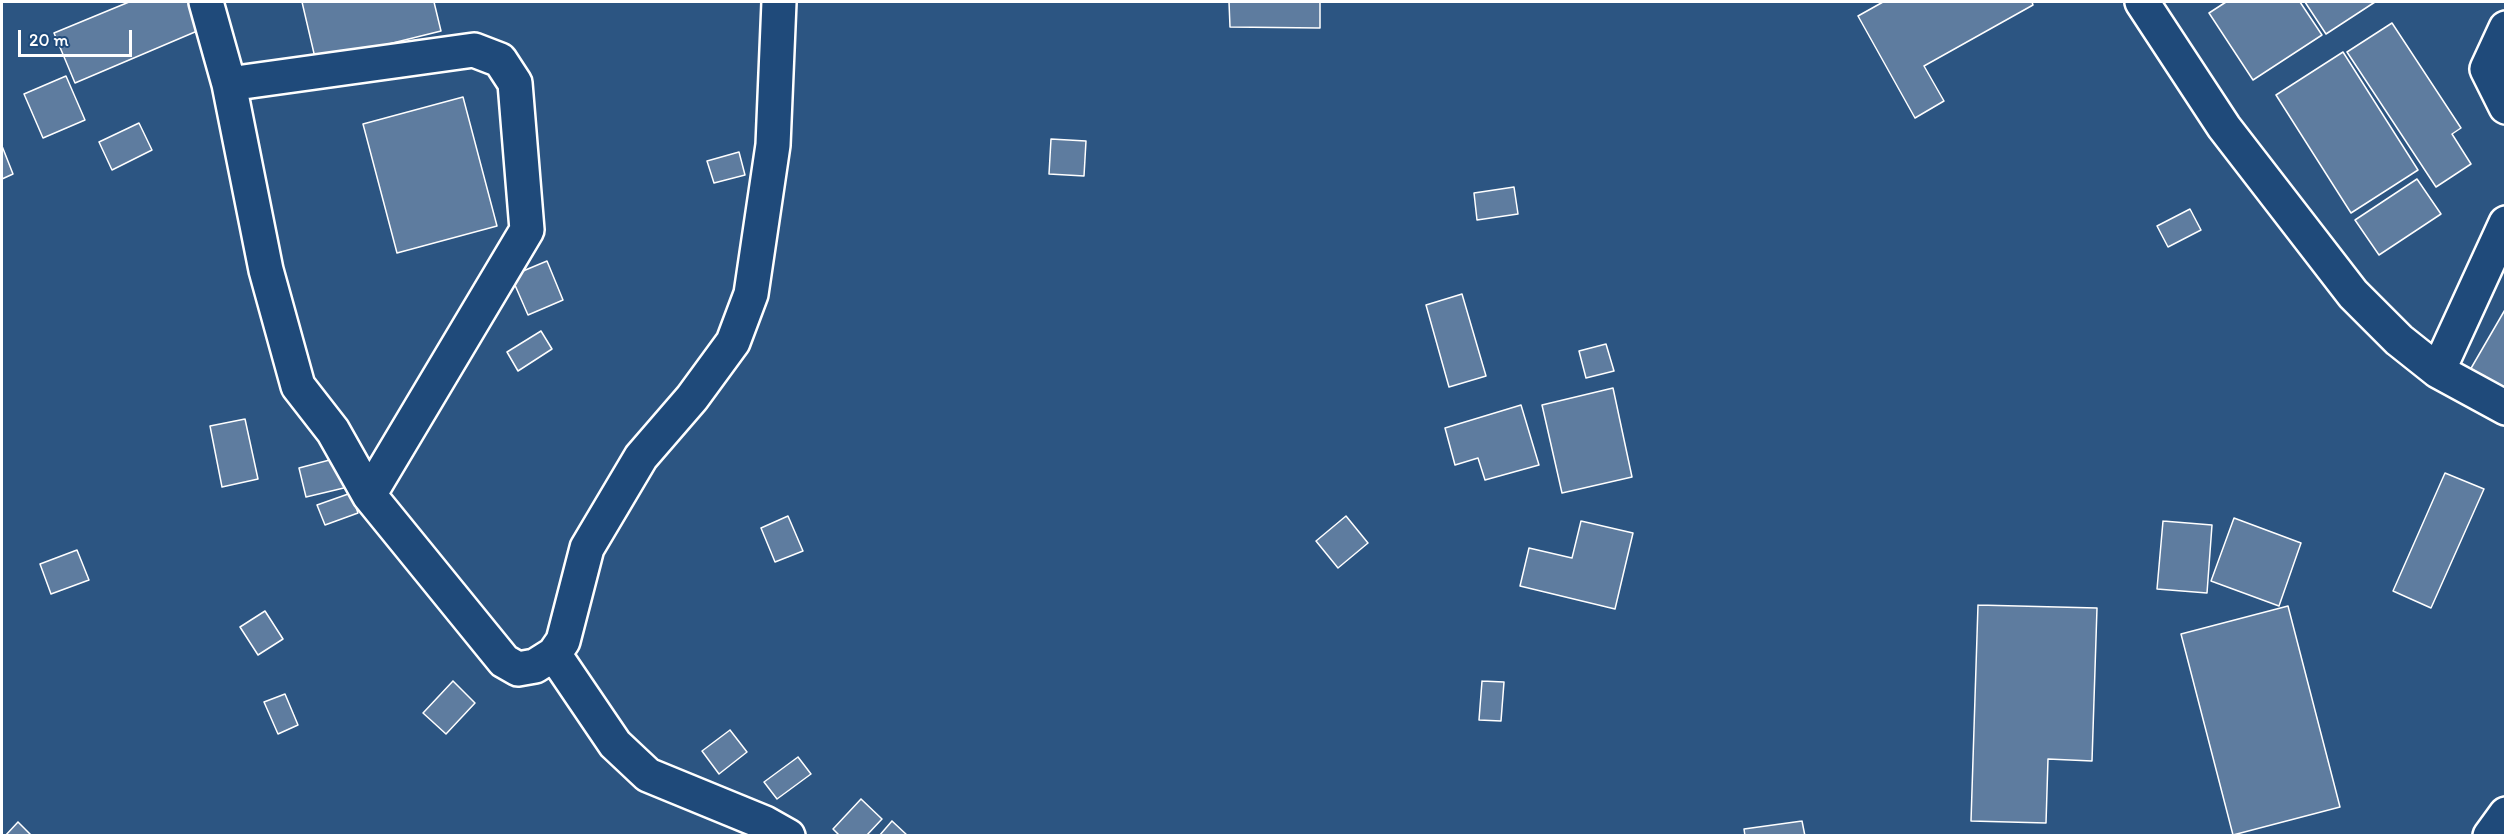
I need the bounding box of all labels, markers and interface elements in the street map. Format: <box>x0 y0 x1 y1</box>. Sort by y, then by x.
scale bar <box>21 18 135 56</box>
text: 20 m <box>29 29 69 51</box>

